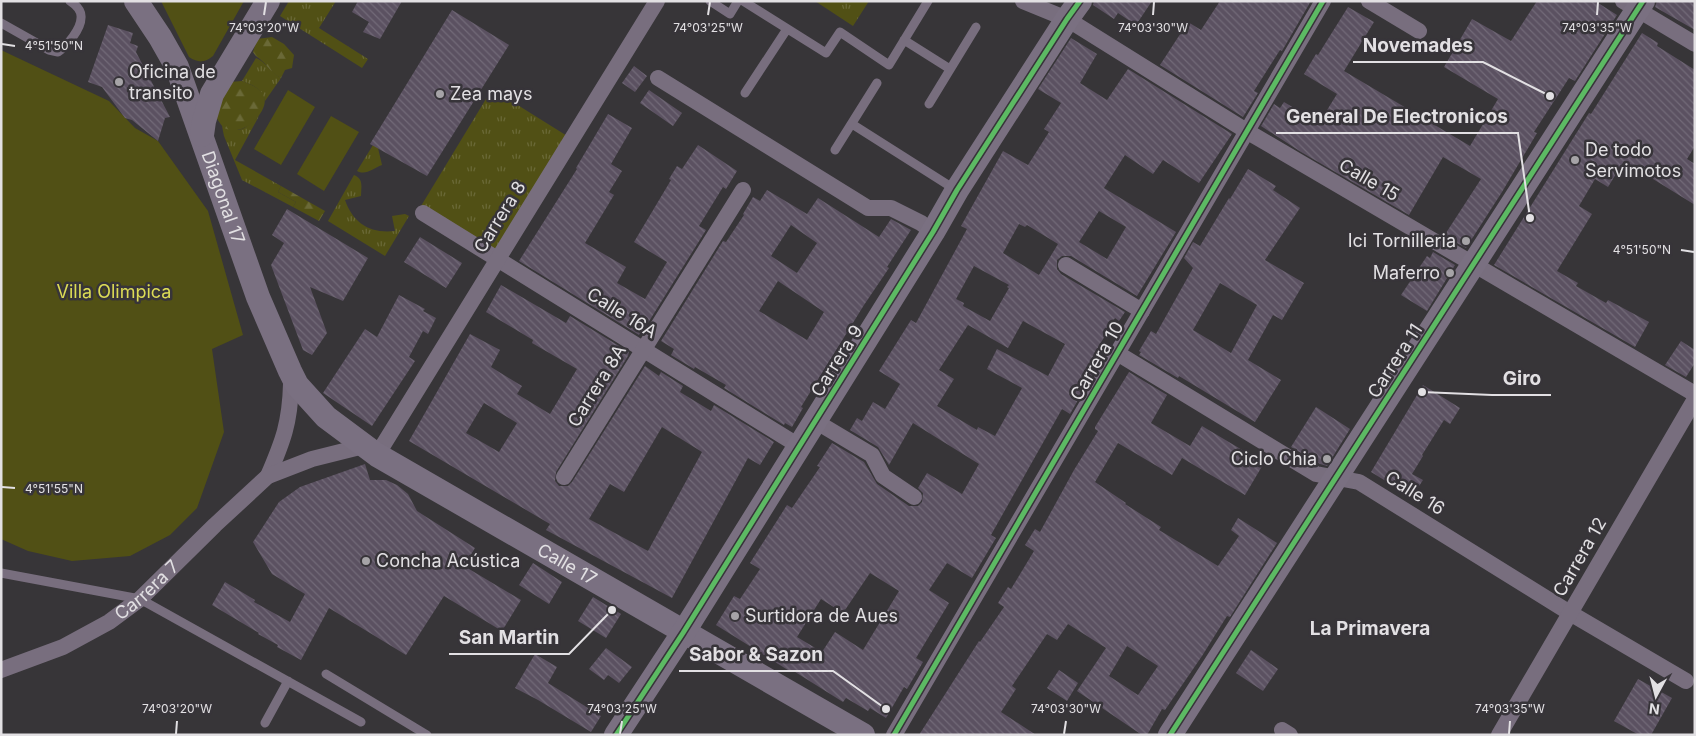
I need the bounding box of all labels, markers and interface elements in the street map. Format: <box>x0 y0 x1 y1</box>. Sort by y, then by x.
text: 74°03'20"W <box>229 20 299 35</box>
text: 74°03'25"W <box>673 20 743 35</box>
text: 74°03'30"W <box>1118 20 1188 35</box>
text: 74°03'35"W <box>1562 20 1632 35</box>
callout: Novemades <box>1353 28 1483 62</box>
text: Novemades <box>1363 34 1473 57</box>
text: 4°51'50"N <box>25 38 83 53</box>
place label: Oficina de transito <box>129 61 216 103</box>
marker: Oficina de transito <box>113 76 125 88</box>
place label: Zea mays <box>450 83 532 104</box>
marker: Zea mays <box>434 88 446 100</box>
callout: General De Electronicos <box>1276 99 1518 133</box>
text: General De Electronicos <box>1286 105 1508 128</box>
place label: De todo Servimotos <box>1585 139 1681 181</box>
street label: Diagonal 17 <box>197 148 249 246</box>
street label: Calle 15 <box>1336 154 1403 205</box>
marker: De todo Servimotos <box>1569 154 1581 166</box>
street label: Carrera 8 <box>469 177 530 256</box>
place label: Ici Tornilleria <box>1348 230 1456 251</box>
marker: Ici Tornilleria <box>1460 235 1472 247</box>
text: 4°51'50"N <box>1613 242 1671 257</box>
place label: Maferro <box>1373 262 1440 283</box>
marker: Maferro <box>1444 267 1456 279</box>
park label: Villa Olimpica <box>57 281 171 302</box>
street label: Calle 16A <box>583 283 661 342</box>
street label: Carrera 10 <box>1065 317 1128 404</box>
street label: Carrera 11 <box>1363 320 1426 402</box>
street label: Carrera 9 <box>806 321 867 400</box>
street label: Carrera 8A <box>563 341 630 431</box>
callout: Giro <box>1492 361 1551 395</box>
text: Giro <box>1503 367 1541 390</box>
place label: Ciclo Chia <box>1231 448 1317 469</box>
marker: Ciclo Chia <box>1321 453 1333 465</box>
street label: Calle 16 <box>1382 466 1449 519</box>
text: 4°51'55"N <box>25 481 83 496</box>
street label: Carrera 12 <box>1549 514 1611 600</box>
street label: Calle 17 <box>534 539 601 589</box>
place label: Concha Acústica <box>376 550 520 571</box>
marker: Concha Acústica <box>360 555 372 567</box>
street label: Carrera 7 <box>110 556 183 624</box>
place label: Surtidora de Aues <box>745 605 898 626</box>
marker: Surtidora de Aues <box>729 610 741 622</box>
district label: La Primavera <box>1310 617 1430 640</box>
callout: San Martin <box>449 620 569 654</box>
text: San Martin <box>459 626 559 649</box>
callout: Sabor & Sazon <box>679 637 833 671</box>
text: Sabor & Sazon <box>689 643 823 666</box>
north arrow <box>1631 671 1681 721</box>
text: N <box>1648 700 1661 718</box>
text: 74°03'20"W <box>142 701 212 716</box>
text: 74°03'25"W <box>587 701 657 716</box>
text: 74°03'30"W <box>1031 701 1101 716</box>
text: 74°03'35"W <box>1475 701 1545 716</box>

